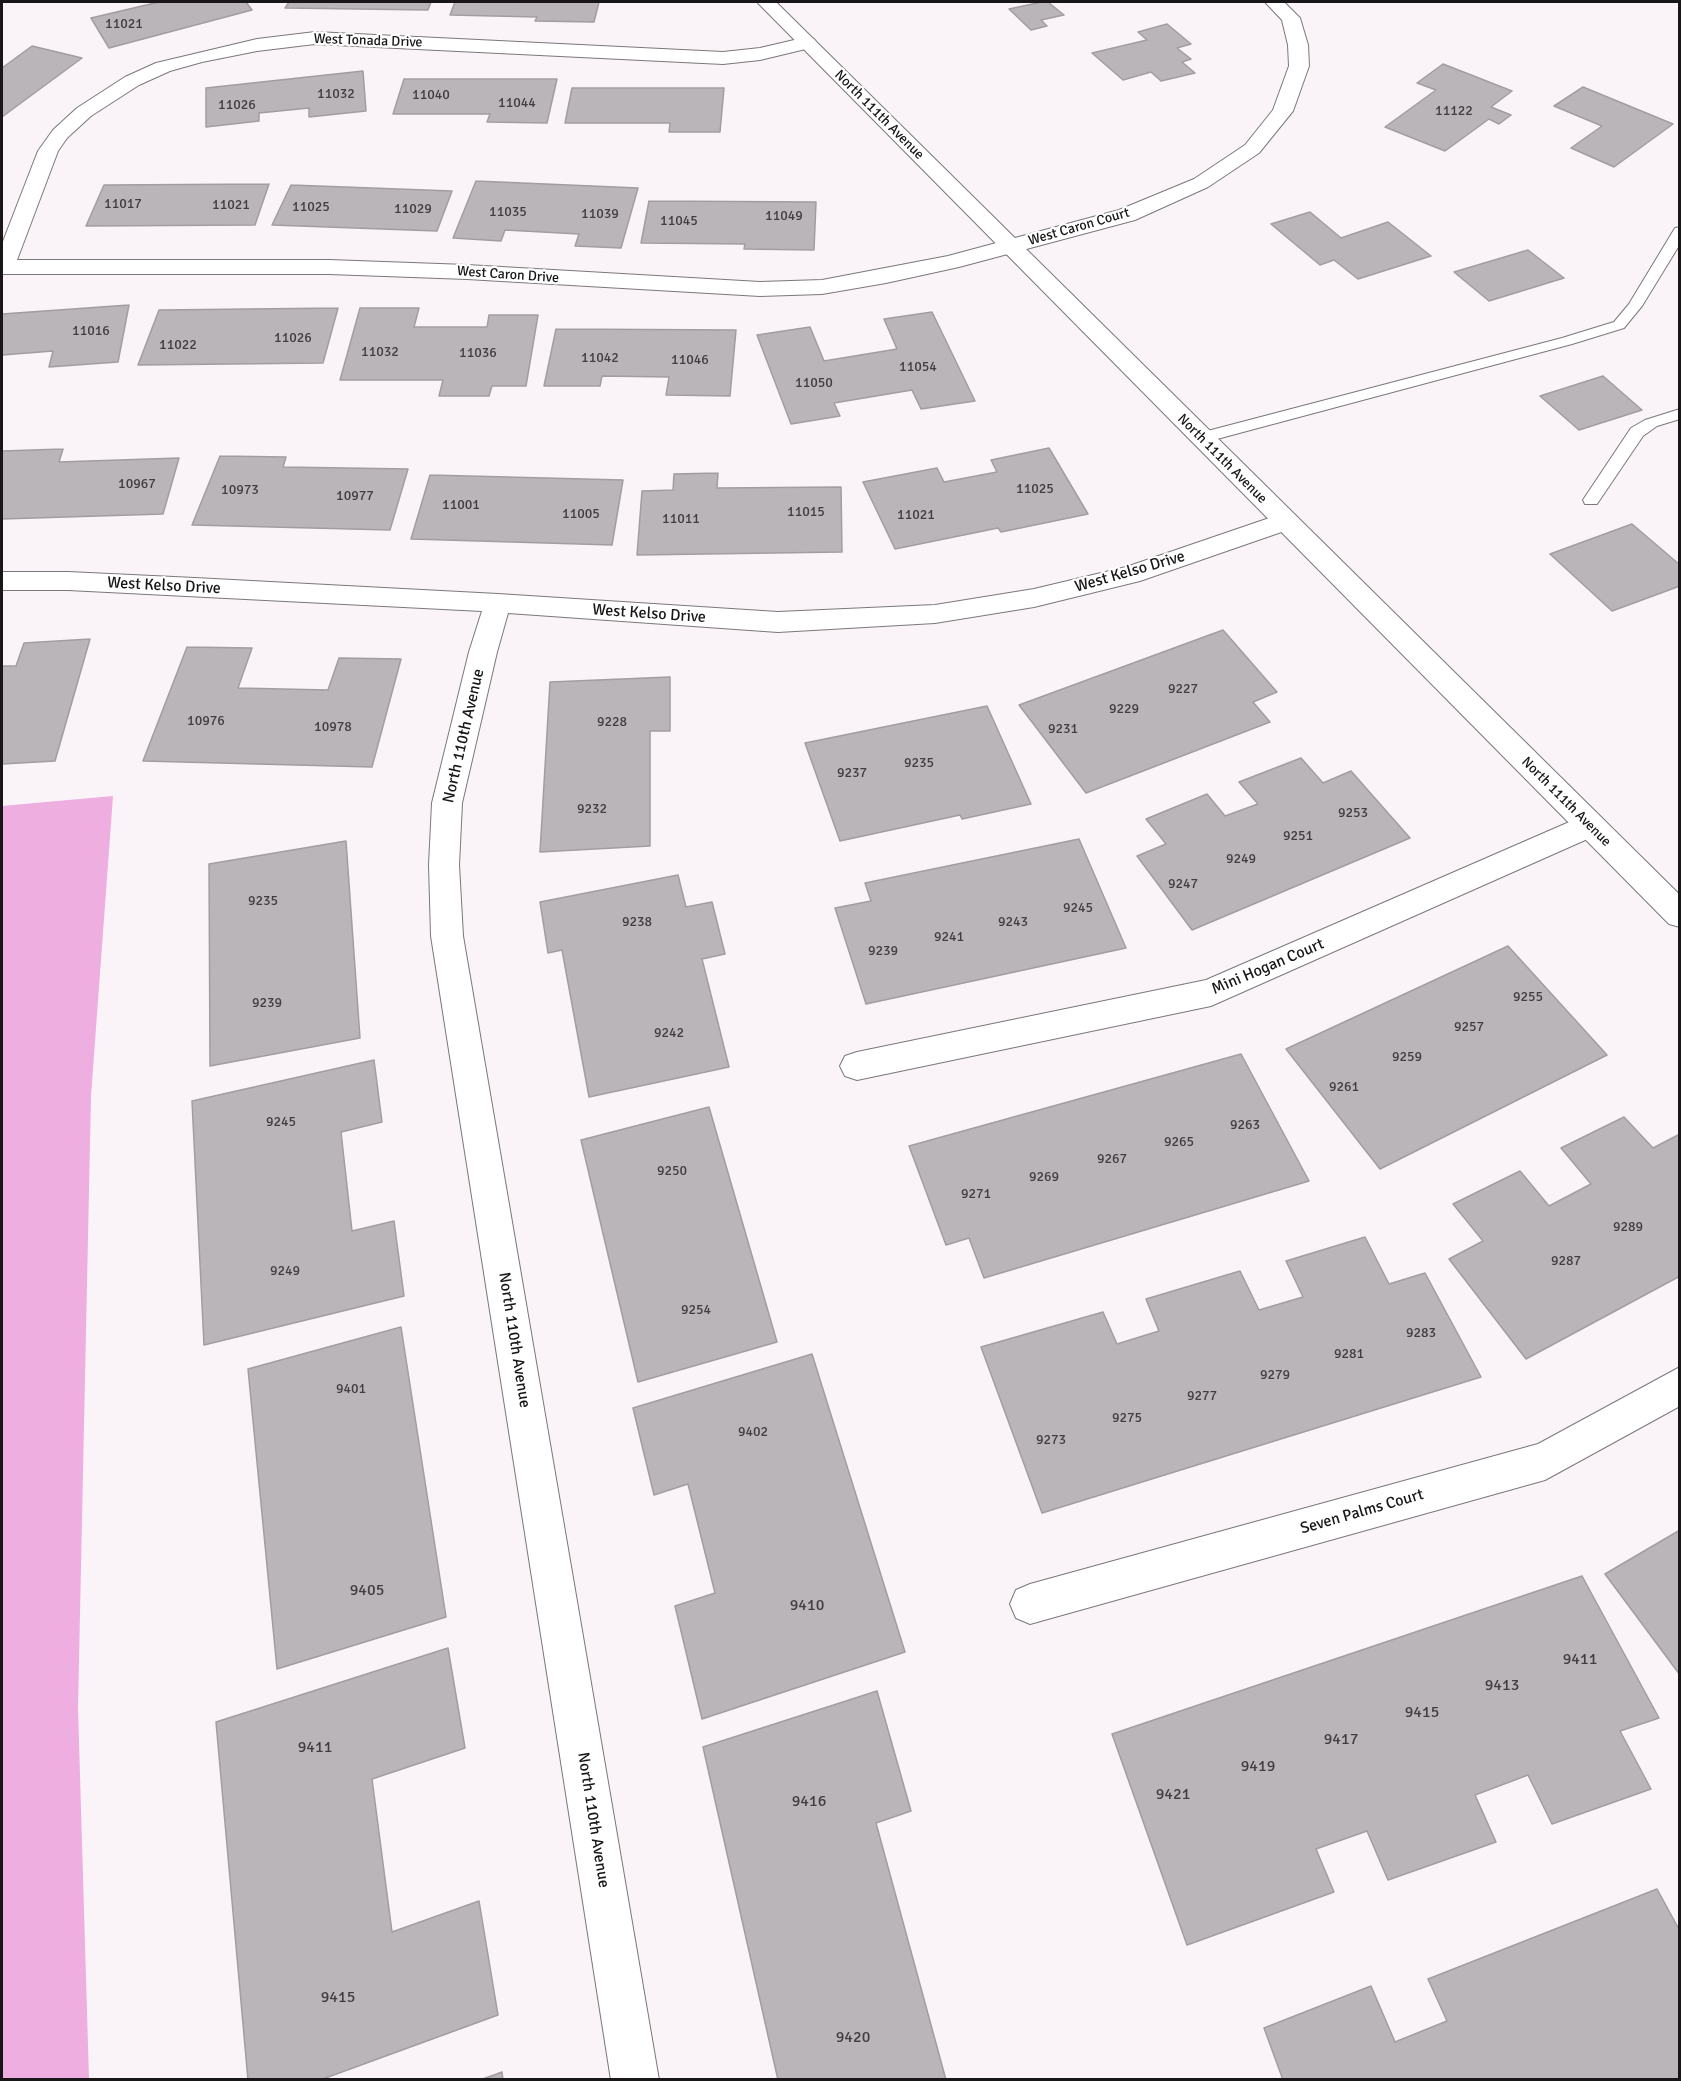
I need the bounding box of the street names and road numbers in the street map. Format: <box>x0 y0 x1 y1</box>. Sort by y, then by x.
street label: West Tonada Drive <box>313 31 423 51</box>
street label: North 111th Avenue <box>831 67 927 163</box>
street label: West Caron Court <box>1026 205 1132 249</box>
street label: West Caron Drive <box>456 263 560 287</box>
street label: North 111th Avenue <box>1174 411 1270 507</box>
street label: West Kelso Drive <box>1073 547 1187 597</box>
street label: West Kelso Drive <box>107 573 221 599</box>
street label: West Kelso Drive <box>592 600 706 628</box>
street label: North 110th Avenue <box>439 667 489 805</box>
street label: North 111th Avenue <box>1518 754 1614 850</box>
street label: Mini Hogan Court <box>1209 935 1327 999</box>
street label: North 110th Avenue <box>494 1271 534 1409</box>
street label: Seven Palms Court <box>1298 1485 1426 1539</box>
street label: North 110th Avenue <box>573 1751 613 1889</box>

